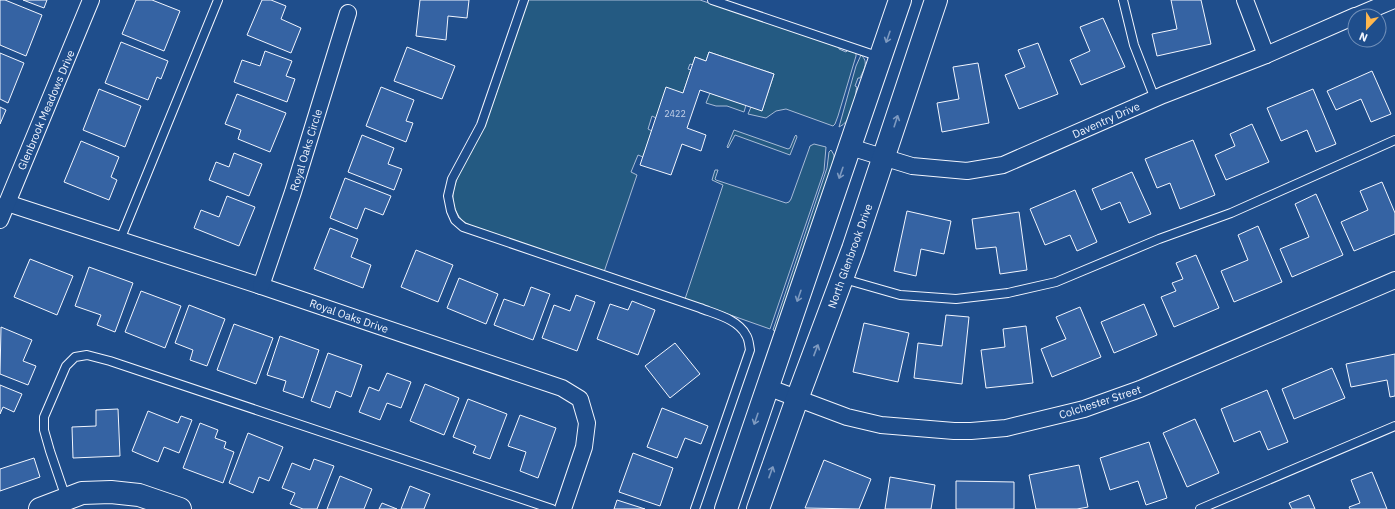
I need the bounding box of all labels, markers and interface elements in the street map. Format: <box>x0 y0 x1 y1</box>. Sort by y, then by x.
north arrow <box>1347 8 1387 48</box>
text: N <box>1357 29 1370 45</box>
one-way arrow <box>883 30 891 42</box>
street label: Glenbrook Meadows Drive <box>14 48 78 172</box>
street label: Daventry Drive <box>1070 99 1142 141</box>
street label: Royal Oaks Circle <box>287 107 325 193</box>
house number: 2422 <box>664 108 686 119</box>
one-way arrow <box>893 115 900 128</box>
one-way arrow <box>837 166 844 179</box>
street label: North Glenbrook Drive <box>825 202 875 310</box>
one-way arrow <box>794 290 802 302</box>
street label: Royal Oaks Drive <box>308 296 390 336</box>
one-way arrow <box>812 345 820 357</box>
street label: Colchester Street <box>1057 382 1143 422</box>
one-way arrow <box>752 413 760 425</box>
one-way arrow <box>767 467 775 479</box>

